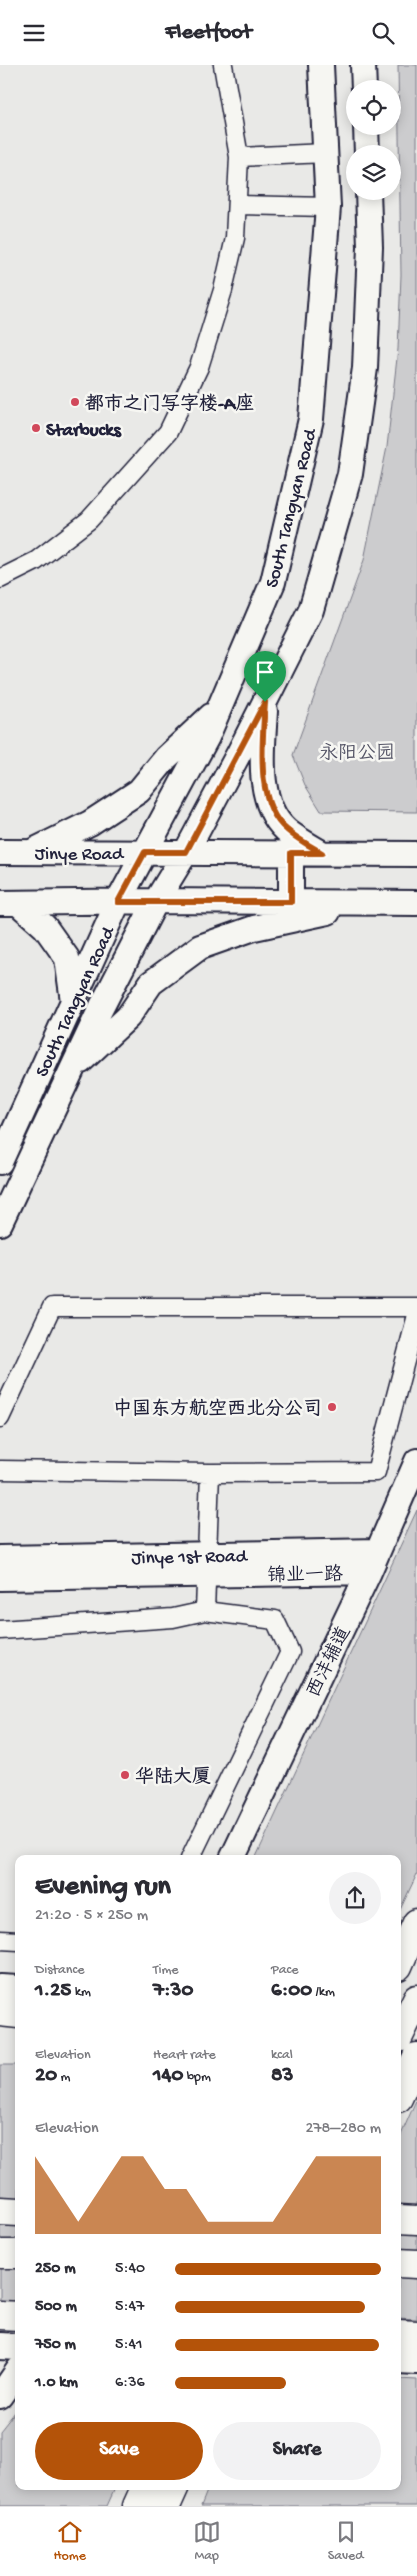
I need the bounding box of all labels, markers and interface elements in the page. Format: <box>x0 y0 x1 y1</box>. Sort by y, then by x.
icon: menu <box>20 19 48 47</box>
icon: search <box>369 19 397 47</box>
text: Fleetfoot <box>165 20 252 46</box>
map controls <box>346 80 401 200</box>
button: locate <box>346 80 401 135</box>
button: layers <box>346 145 401 200</box>
place label: 都市之门写字楼-A座 <box>85 393 254 417</box>
marker: 都市之门写字楼-A座 <box>69 396 81 408</box>
place label: Starbucks <box>46 420 122 443</box>
marker: Starbucks <box>30 422 42 434</box>
street label: South Tangyan Road <box>262 425 324 591</box>
pin <box>244 651 286 702</box>
icon: arrive <box>251 658 279 686</box>
park label: 永阳公园 <box>319 742 395 766</box>
street label: Jinye Road <box>35 844 125 867</box>
street label: South Tangyan Road <box>31 922 122 1081</box>
place label: 中国东方航空西北分公司 <box>113 1398 322 1422</box>
marker: 中国东方航空西北分公司 <box>326 1401 338 1413</box>
street label: Jinye 1st Road <box>131 1546 249 1571</box>
street label: 锦业一路 <box>267 1563 343 1589</box>
street label: 西沣辅道 <box>302 1623 357 1702</box>
place label: 华陆大厦 <box>135 1766 211 1790</box>
marker: 华陆大厦 <box>119 1769 131 1781</box>
text: Evening run <box>35 1871 171 1904</box>
button: share <box>329 1872 381 1924</box>
text: 21:20 · 5 × 250 m <box>35 1907 148 1926</box>
text: Distance <box>35 1962 84 1979</box>
text: Time <box>153 1962 179 1979</box>
text: Pace <box>271 1962 298 1979</box>
text: 1.25 <box>35 1979 71 2004</box>
text: 7:30 <box>153 1979 193 2004</box>
text: 6:00 <box>271 1979 312 2004</box>
text: km <box>71 1984 91 2001</box>
text: /km <box>312 1984 335 2001</box>
text: Elevation <box>35 2047 91 2064</box>
text: Heart rate <box>153 2047 216 2064</box>
text: kcal <box>271 2047 293 2064</box>
text: 20 <box>35 2064 57 2089</box>
text: 140 <box>153 2064 183 2089</box>
text: 83 <box>271 2064 293 2089</box>
text: m <box>57 2069 71 2086</box>
text: bpm <box>183 2069 211 2086</box>
text: Elevation <box>35 2120 99 2139</box>
text: 278–280 m <box>305 2120 381 2139</box>
text: 250 m <box>35 2260 76 2279</box>
text: 5:40 <box>115 2260 145 2279</box>
text: 500 m <box>35 2298 77 2317</box>
text: 5:47 <box>115 2298 144 2317</box>
text: 750 m <box>35 2336 76 2355</box>
text: 5:41 <box>115 2336 142 2355</box>
text: 1.0 km <box>35 2374 78 2393</box>
text: 6:36 <box>115 2374 145 2393</box>
button: Save <box>35 2422 203 2480</box>
button: Share <box>213 2422 381 2480</box>
tab: Home <box>53 2518 86 2565</box>
tab: Map <box>193 2518 221 2565</box>
tab: Saved <box>328 2518 364 2565</box>

